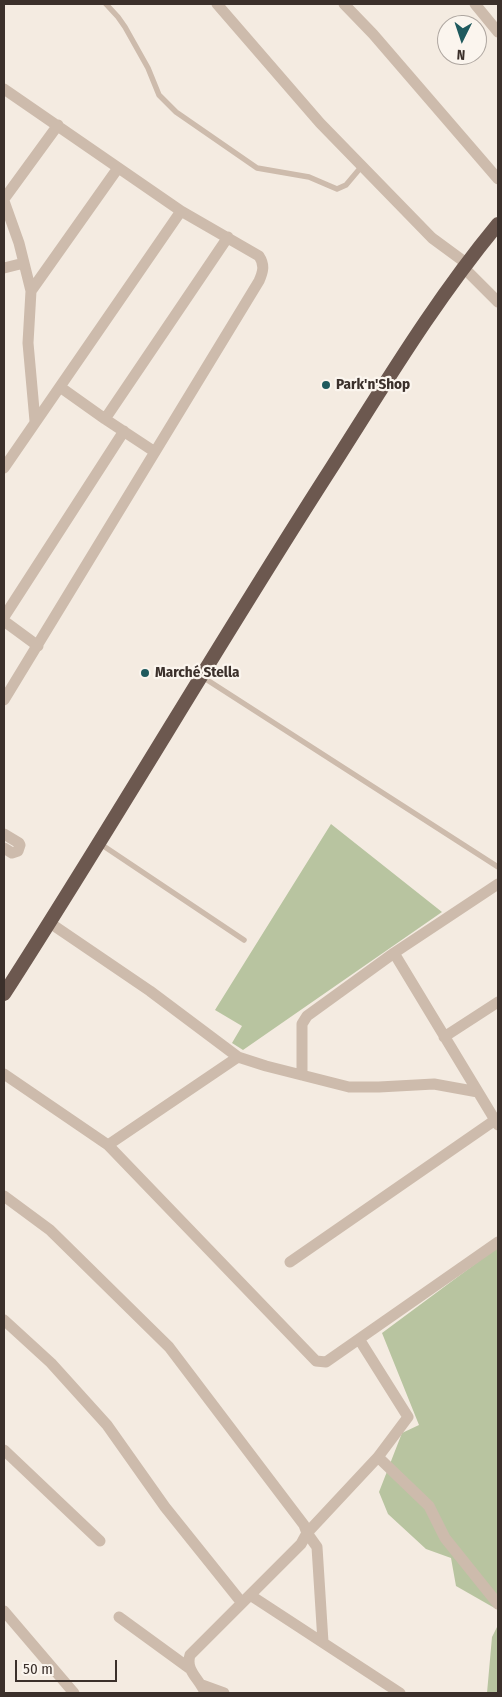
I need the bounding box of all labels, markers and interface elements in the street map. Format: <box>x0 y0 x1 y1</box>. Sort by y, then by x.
north arrow <box>437 15 487 65</box>
text: N <box>456 46 466 63</box>
place label: Park'n'Shop <box>336 376 410 394</box>
marker: Park'n'Shop <box>320 379 332 391</box>
place label: Marché Stella <box>155 664 239 682</box>
marker: Marché Stella <box>139 667 151 679</box>
scale bar <box>18 1650 120 1682</box>
text: 50 m <box>23 1660 53 1678</box>

